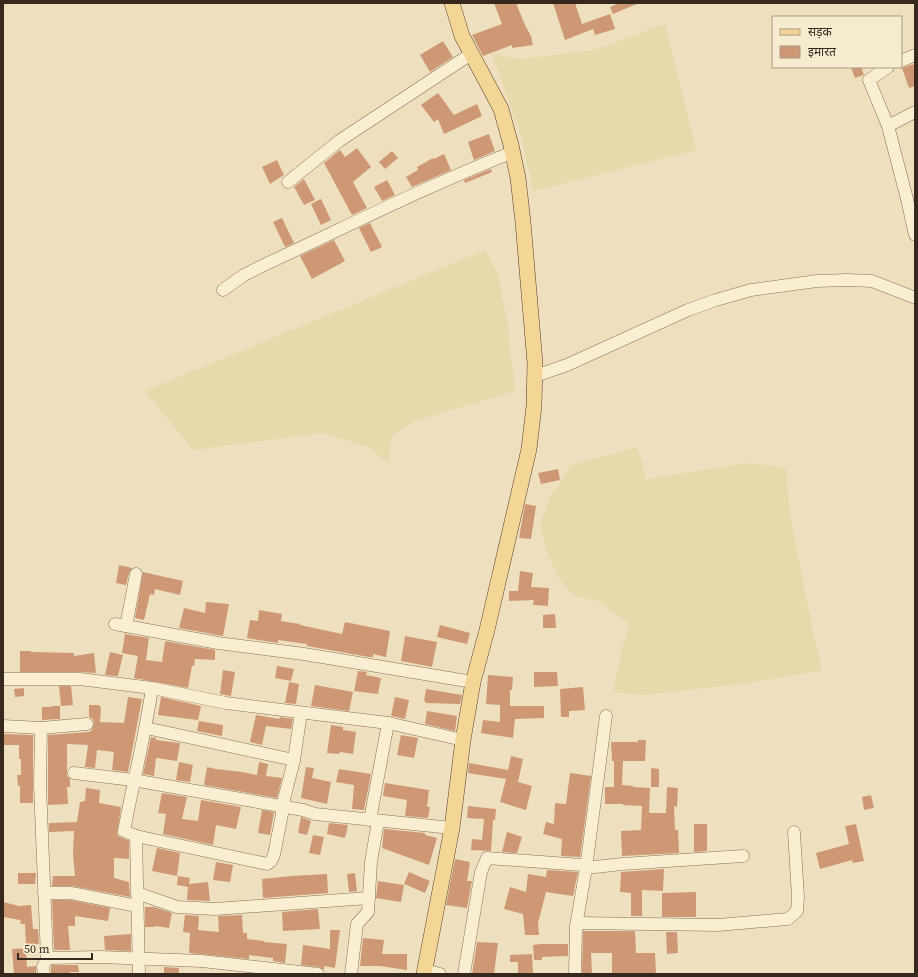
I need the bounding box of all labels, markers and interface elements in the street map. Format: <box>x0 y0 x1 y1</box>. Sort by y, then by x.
legend <box>772 16 902 68</box>
text: सड़क <box>808 24 833 40</box>
text: इमारत <box>808 44 837 60</box>
scale bar <box>18 935 92 961</box>
text: 50 m <box>24 941 50 957</box>

